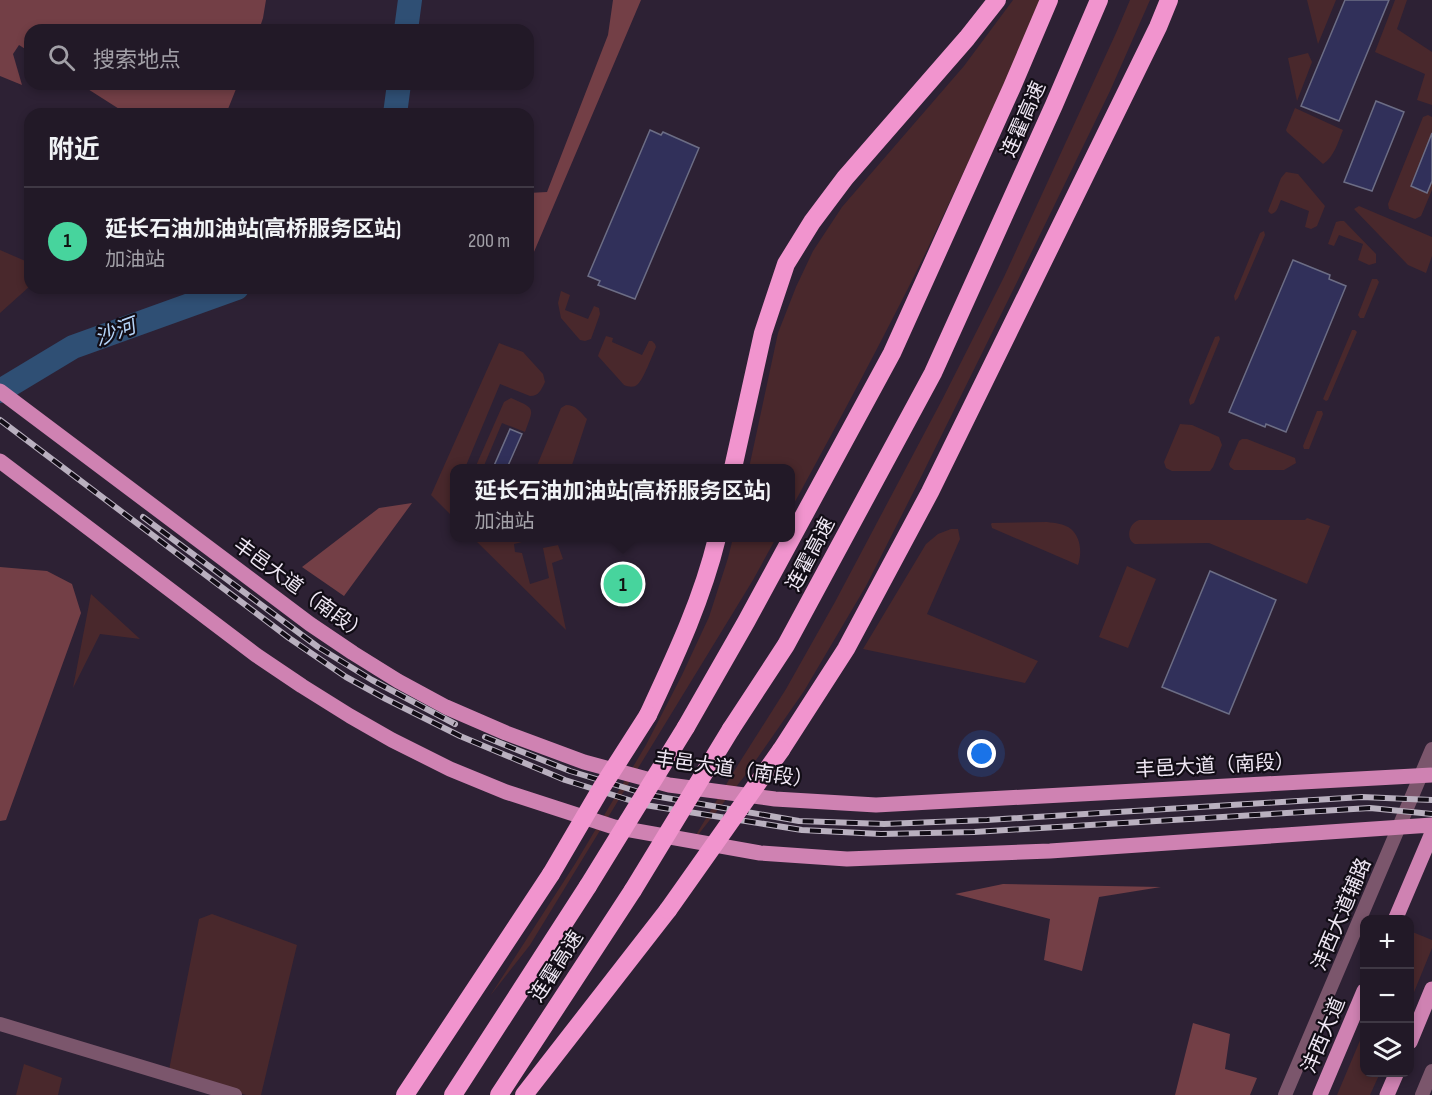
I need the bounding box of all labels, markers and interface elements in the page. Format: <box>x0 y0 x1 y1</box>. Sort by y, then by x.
search box <box>24 24 534 90</box>
icon: search <box>45 41 78 74</box>
text: 搜索地点 <box>93 47 181 74</box>
street label: 连霍高速 <box>997 78 1051 161</box>
text: 附近 <box>48 135 100 166</box>
text: 延长石油加油站(高桥服务区站) <box>105 216 401 243</box>
text: 1 <box>64 229 71 253</box>
text: 200 m <box>468 229 510 253</box>
text: 加油站 <box>105 248 165 272</box>
water label: 沙河 <box>91 312 143 351</box>
popup <box>450 464 795 542</box>
text: 延长石油加油站(高桥服务区站) <box>474 478 771 505</box>
text: 加油站 <box>474 510 534 534</box>
street label: 连霍高速 <box>782 514 840 595</box>
street label: 丰邑大道（南段） <box>229 533 372 647</box>
pin: 1 <box>604 562 642 606</box>
your location <box>967 739 996 768</box>
street label: 丰邑大道（南段） <box>653 747 815 793</box>
street label: 丰邑大道（南段） <box>1135 750 1296 782</box>
street label: 沣西大道辅路 <box>1307 854 1376 974</box>
map controls <box>1360 915 1414 1077</box>
button: + <box>1360 915 1414 969</box>
street label: 连霍高速 <box>525 926 589 1007</box>
button: − <box>1360 969 1414 1023</box>
street label: 沣西大道 <box>1297 994 1351 1077</box>
button: layers <box>1360 1023 1414 1077</box>

